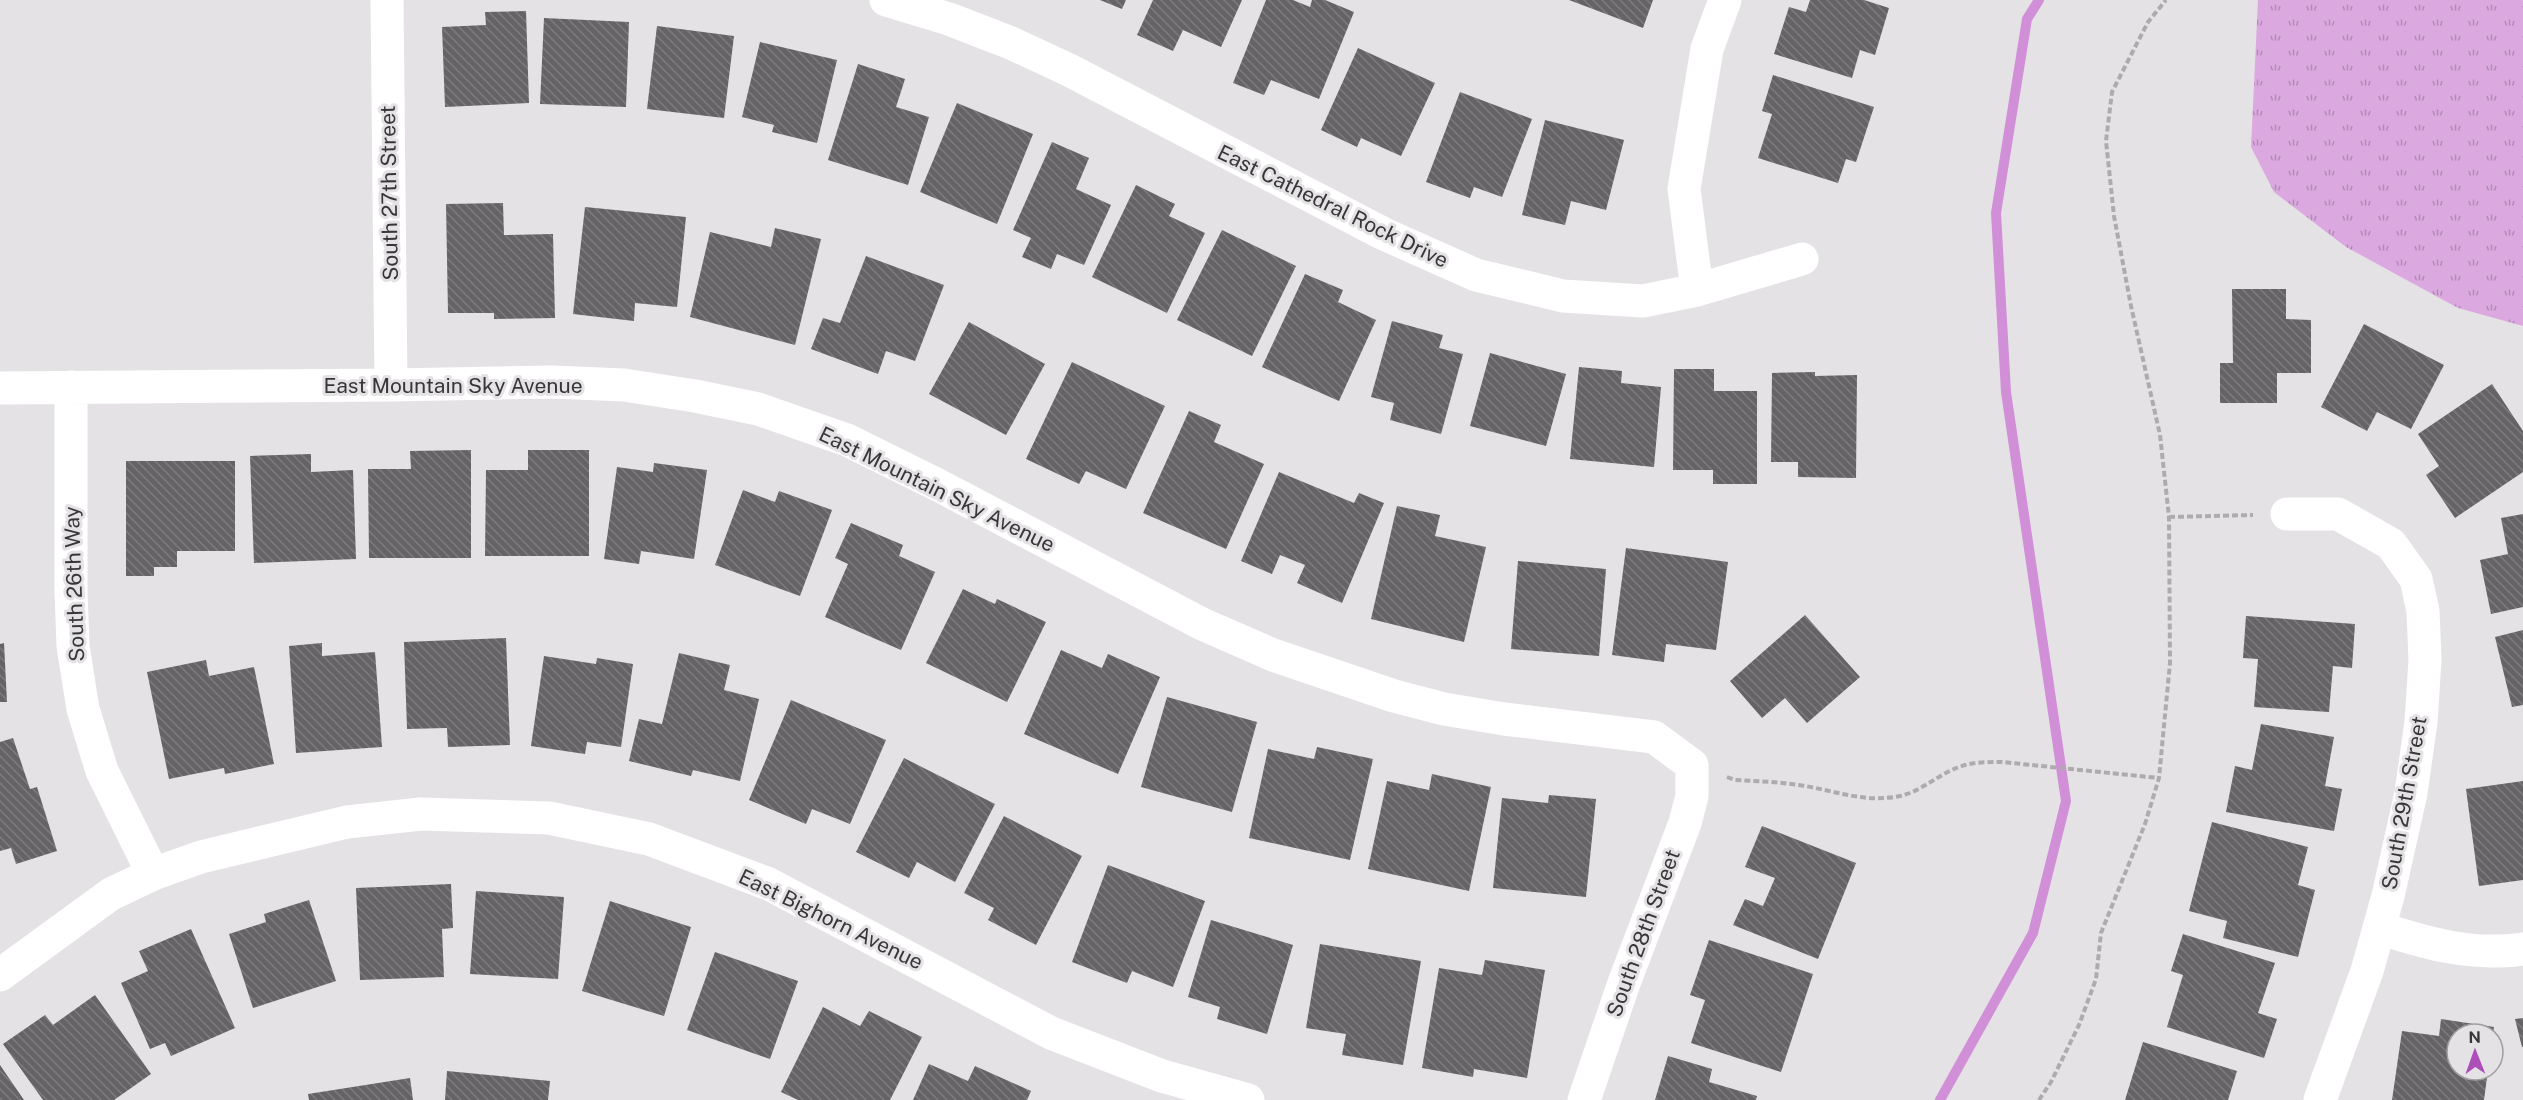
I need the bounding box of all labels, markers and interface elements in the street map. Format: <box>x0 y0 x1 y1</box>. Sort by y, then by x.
street label: South 27th Street <box>375 105 403 281</box>
street label: East Cathedral Rock Drive <box>1214 139 1452 273</box>
street label: East Mountain Sky Avenue <box>323 373 583 398</box>
street label: East Mountain Sky Avenue <box>815 421 1059 557</box>
street label: South 26th Way <box>59 506 89 662</box>
street label: South 29th Street <box>2376 714 2432 892</box>
street label: South 28th Street <box>1601 846 1685 1020</box>
street label: East Bighorn Avenue <box>735 864 927 974</box>
north arrow <box>2445 1022 2505 1082</box>
text: N <box>2468 1028 2481 1047</box>

